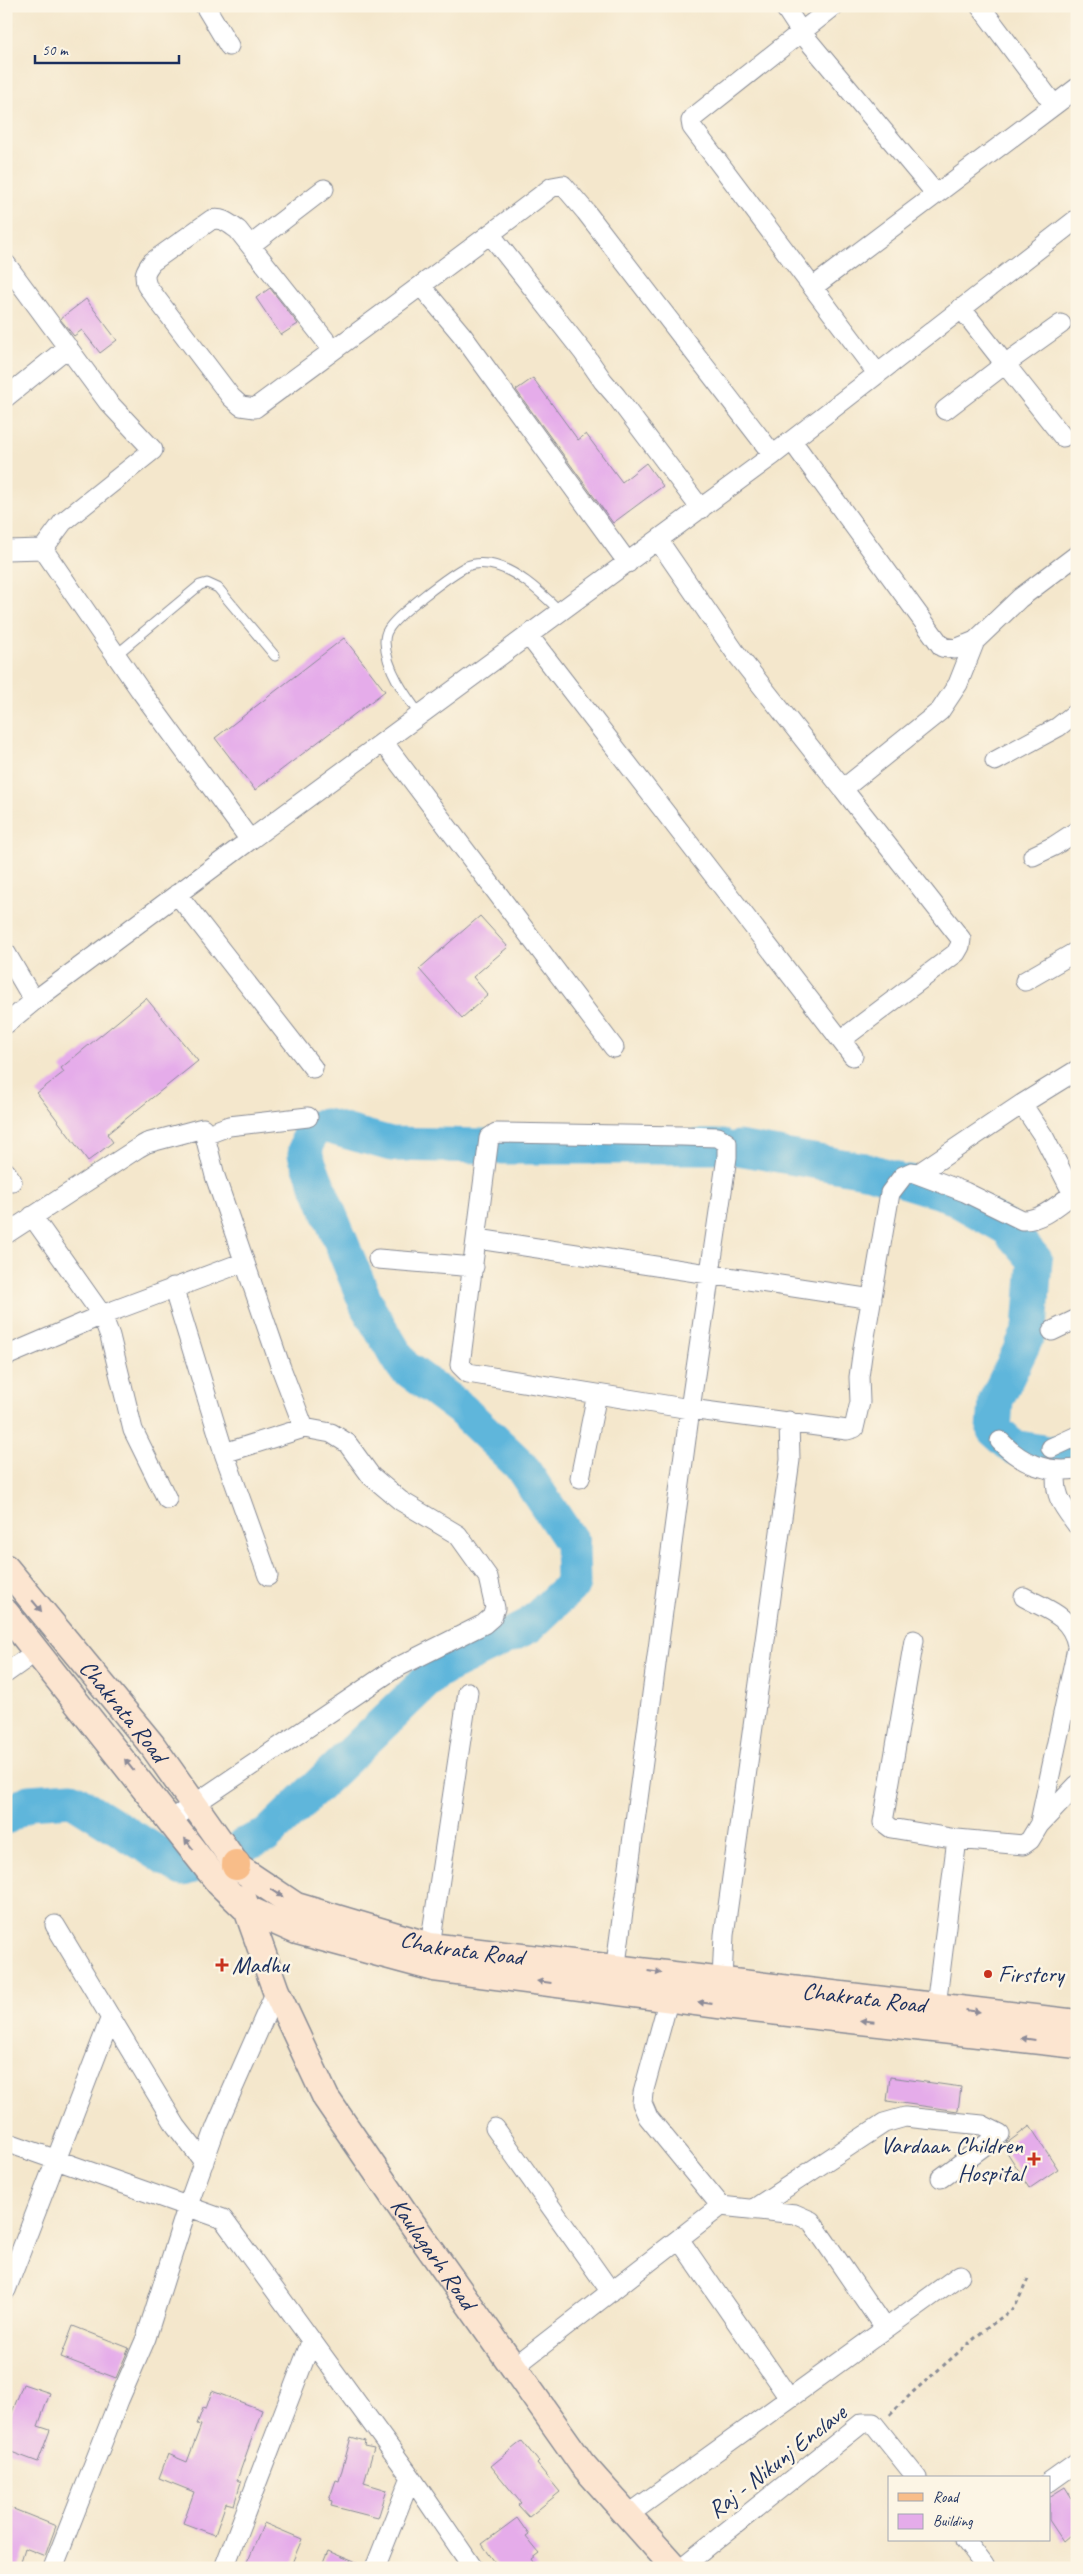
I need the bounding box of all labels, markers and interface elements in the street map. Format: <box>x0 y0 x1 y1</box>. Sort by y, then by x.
scale bar <box>35 32 179 64</box>
text: 50 m <box>42 41 69 60</box>
one-way arrow <box>32 1599 43 1612</box>
street label: Chakrata Road <box>73 1653 176 1771</box>
one-way arrow <box>123 1759 134 1772</box>
one-way arrow <box>184 1838 195 1851</box>
one-way arrow <box>270 1888 283 1898</box>
street label: Chakrata Road <box>397 1923 529 1972</box>
place label: Madhu <box>232 1950 291 1980</box>
marker: Madhu <box>216 1959 228 1971</box>
place label: Firstcry <box>998 1959 1066 1989</box>
one-way arrow <box>648 1968 664 1976</box>
marker: Firstcry <box>982 1968 994 1980</box>
street label: Chakrata Road <box>801 1975 931 2020</box>
one-way arrow <box>536 1978 552 1986</box>
one-way arrow <box>697 1999 713 2007</box>
one-way arrow <box>965 2007 981 2015</box>
one-way arrow <box>859 2017 875 2025</box>
one-way arrow <box>1020 2035 1036 2043</box>
place label: Vardaan Children Hospital <box>880 2130 1027 2188</box>
marker: Vardaan Children Hospital <box>1027 2152 1041 2166</box>
street label: Kaulagarh Road <box>384 2192 485 2318</box>
street label: Raj - Nikunj Enclave <box>702 2396 854 2524</box>
legend <box>888 2476 1050 2542</box>
text: Road <box>933 2488 960 2507</box>
text: Building <box>933 2512 973 2531</box>

